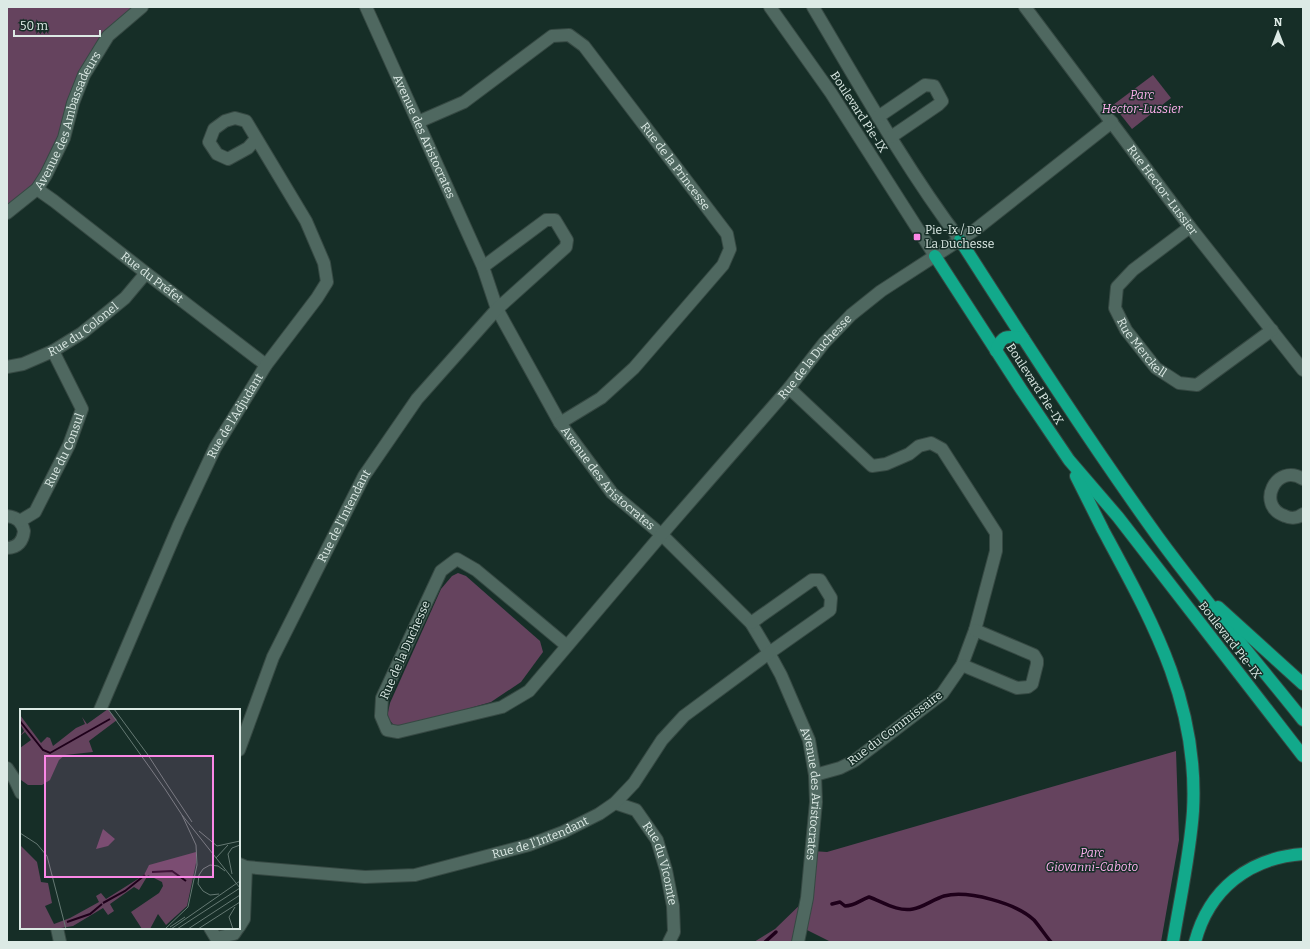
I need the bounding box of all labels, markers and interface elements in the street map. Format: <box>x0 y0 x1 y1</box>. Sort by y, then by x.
scale bar <box>14 12 100 38</box>
north arrow <box>1258 12 1298 52</box>
text: N <box>1274 16 1283 29</box>
text: 50 m <box>20 19 49 33</box>
street label: Avenue des Ambassadeurs <box>31 49 104 192</box>
street label: Boulevard Pie-IX <box>828 69 891 156</box>
street label: Avenue des Aristocrates <box>390 72 458 201</box>
park label: Parc Hector-Lussier <box>1102 88 1183 116</box>
street label: Rue de la Princesse <box>638 120 713 213</box>
street label: Rue Hector-Lussier <box>1124 142 1201 238</box>
place label: Pie-Ix / De La Duchesse <box>925 223 994 251</box>
marker: Pie-Ix / De La Duchesse <box>912 232 922 242</box>
street label: Rue du Préfet <box>118 249 186 306</box>
street label: Rue du Colonel <box>46 299 121 359</box>
street label: Rue de la Duchesse <box>775 312 854 402</box>
street label: Rue Merckell <box>1114 316 1170 380</box>
street label: Boulevard Pie-IX <box>1004 341 1067 428</box>
street label: Rue de l'Adjudant <box>204 370 266 461</box>
street label: Rue du Consul <box>42 411 87 490</box>
street label: Avenue des Aristocrates <box>558 424 658 533</box>
street label: Rue de l'Intendant <box>315 466 374 565</box>
street label: Rue de la Duchesse <box>377 599 433 701</box>
street label: Boulevard Pie-IX <box>1196 599 1265 682</box>
street label: Rue du Commissaire <box>845 688 945 768</box>
inset map <box>20 709 240 929</box>
street label: Avenue des Aristocrates <box>797 725 823 861</box>
street label: Rue de l'Intendant <box>491 813 591 861</box>
street label: Rue du Vicomte <box>639 819 680 906</box>
park label: Parc Giovanni-Caboto <box>1046 846 1139 874</box>

